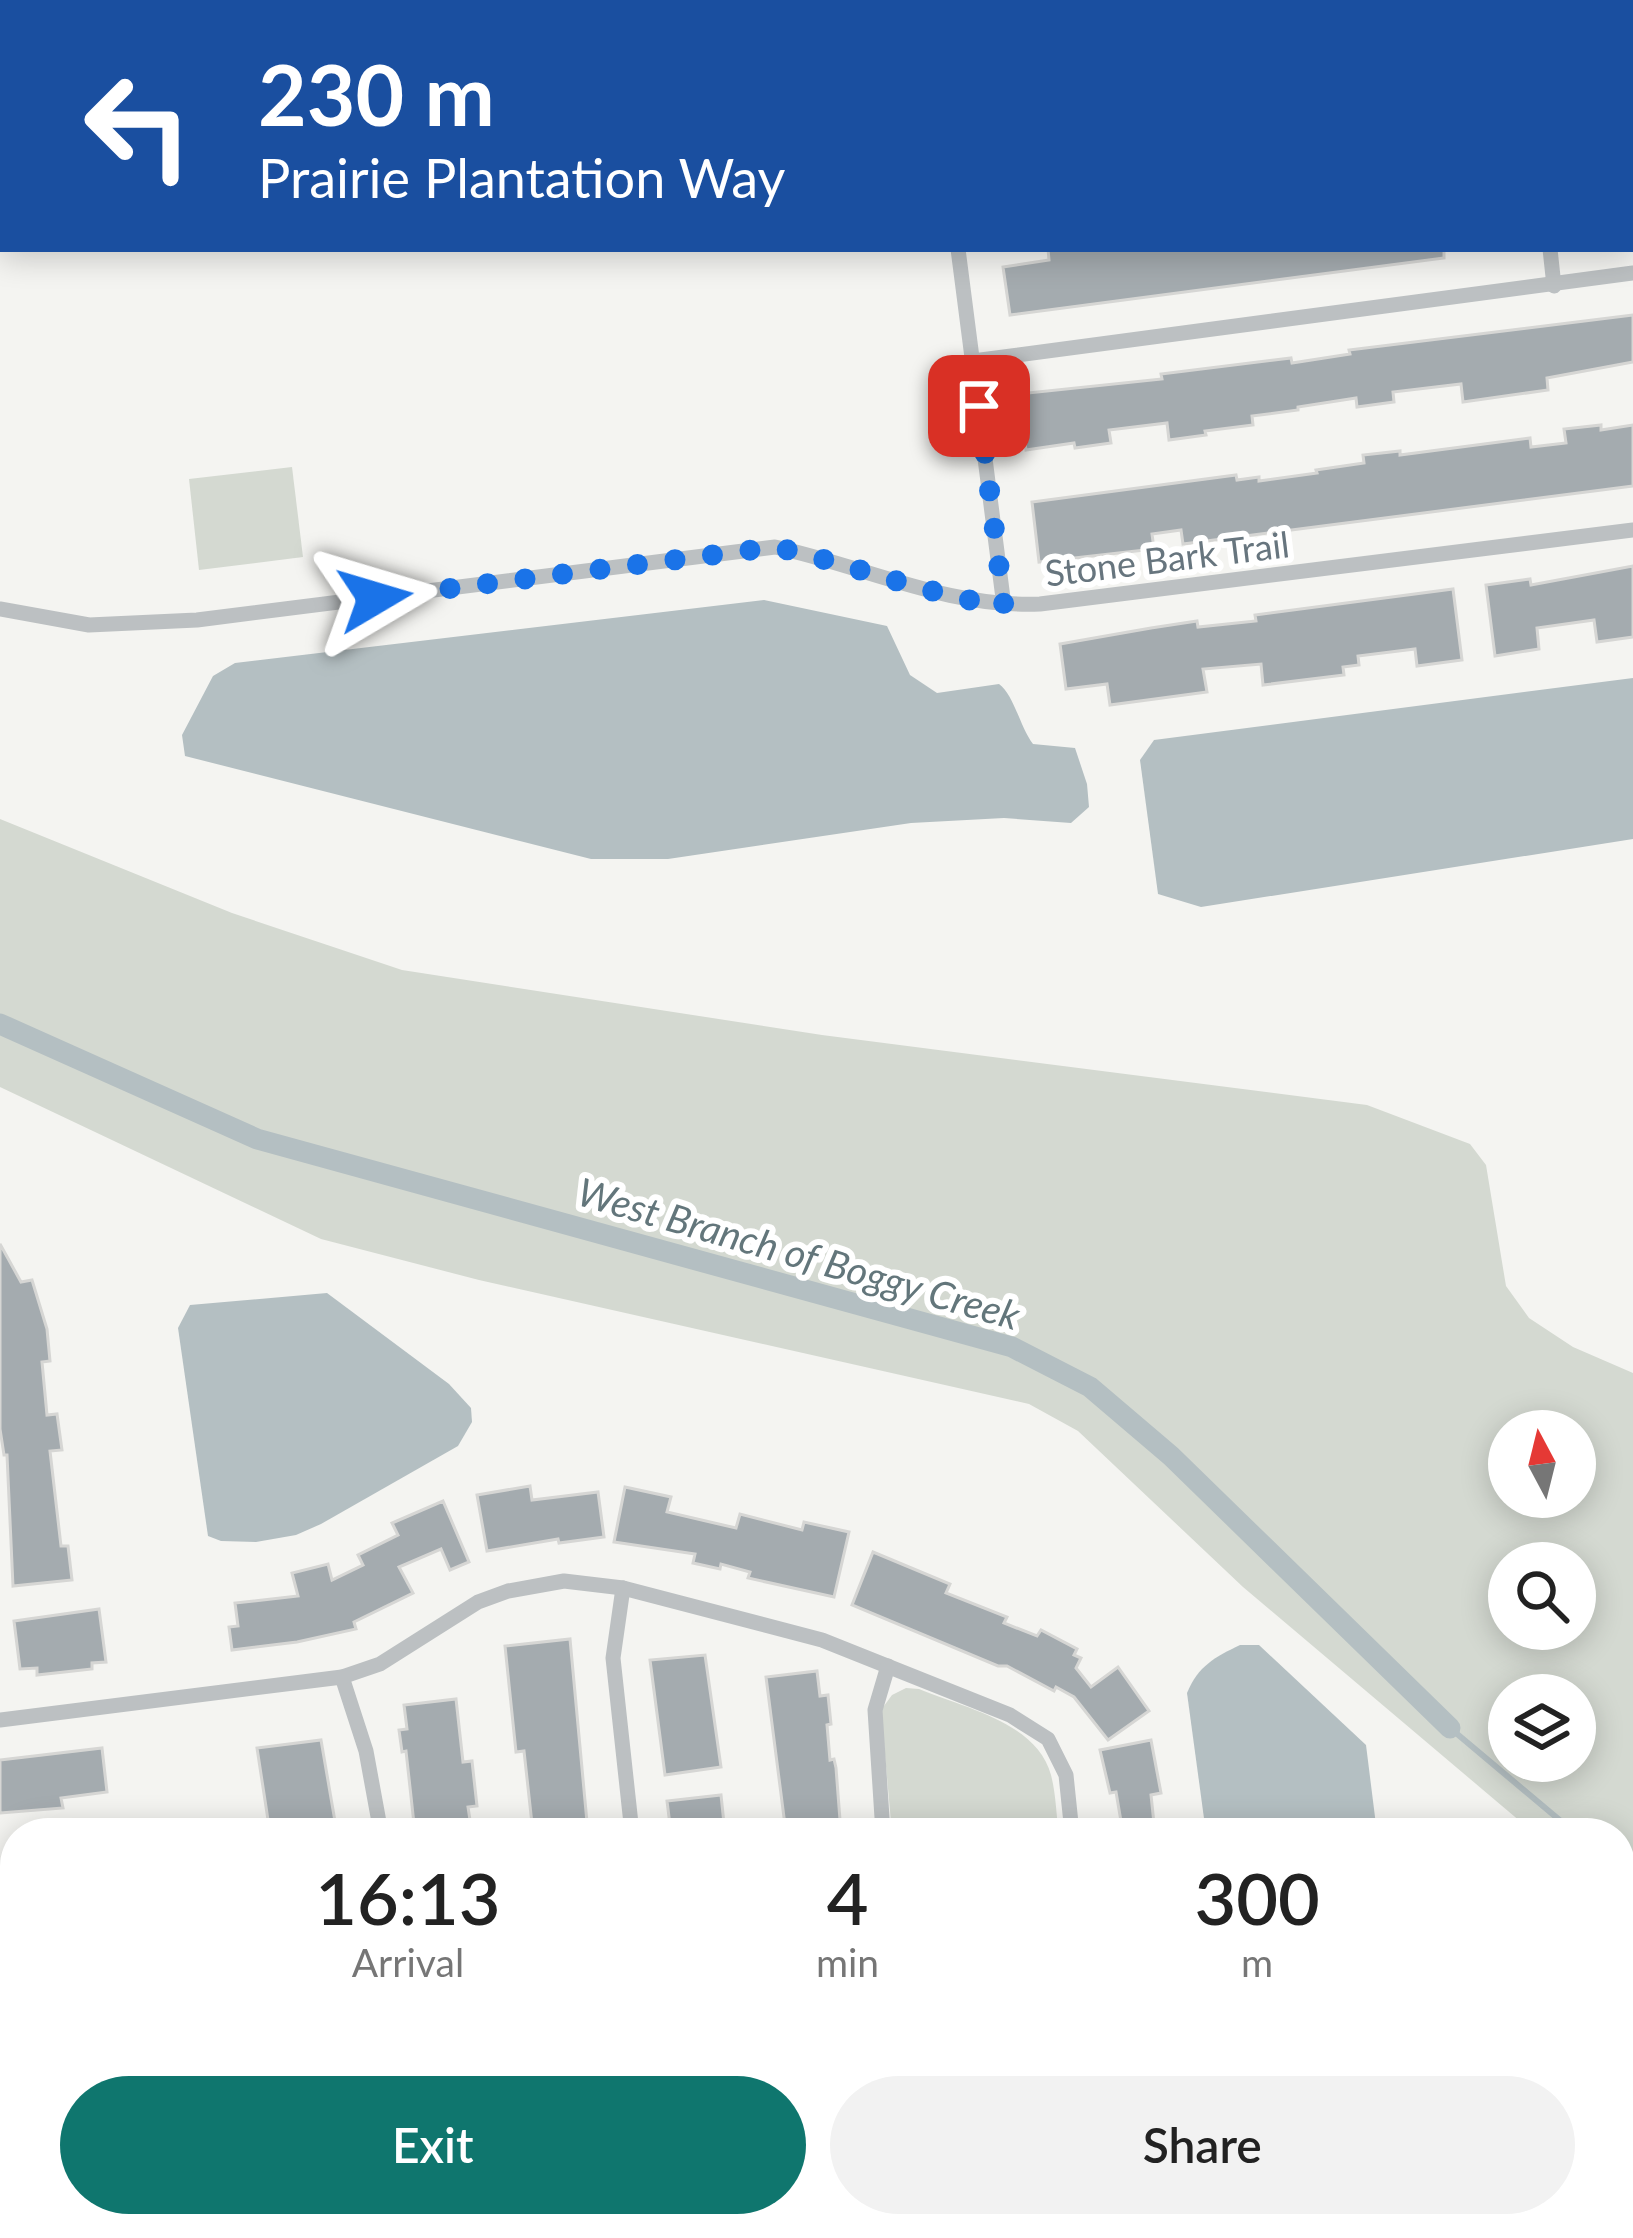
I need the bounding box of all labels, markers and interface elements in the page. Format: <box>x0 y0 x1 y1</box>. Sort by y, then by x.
text: 230 m <box>258 43 495 144</box>
icon: left <box>60 48 216 204</box>
text: Prairie Plantation Way <box>258 145 785 210</box>
pin <box>928 355 1030 457</box>
icon: arrive <box>946 373 1012 439</box>
street label: Stone Bark Trail <box>1042 521 1292 595</box>
position arrow <box>312 535 438 661</box>
water label: West Branch of Boggy Creek <box>573 1168 1026 1338</box>
north arrow <box>1488 1410 1596 1518</box>
map controls <box>1488 1410 1596 1782</box>
button: search <box>1488 1542 1596 1650</box>
button: layers <box>1488 1674 1596 1782</box>
text: 16:13 <box>315 1854 501 1940</box>
text: 4 <box>827 1854 868 1940</box>
text: 300 <box>1194 1854 1320 1940</box>
text: Arrival <box>352 1939 464 1985</box>
text: min <box>816 1939 879 1985</box>
text: m <box>1241 1939 1273 1985</box>
button: Exit <box>60 2076 806 2214</box>
button: Share <box>830 2076 1575 2214</box>

